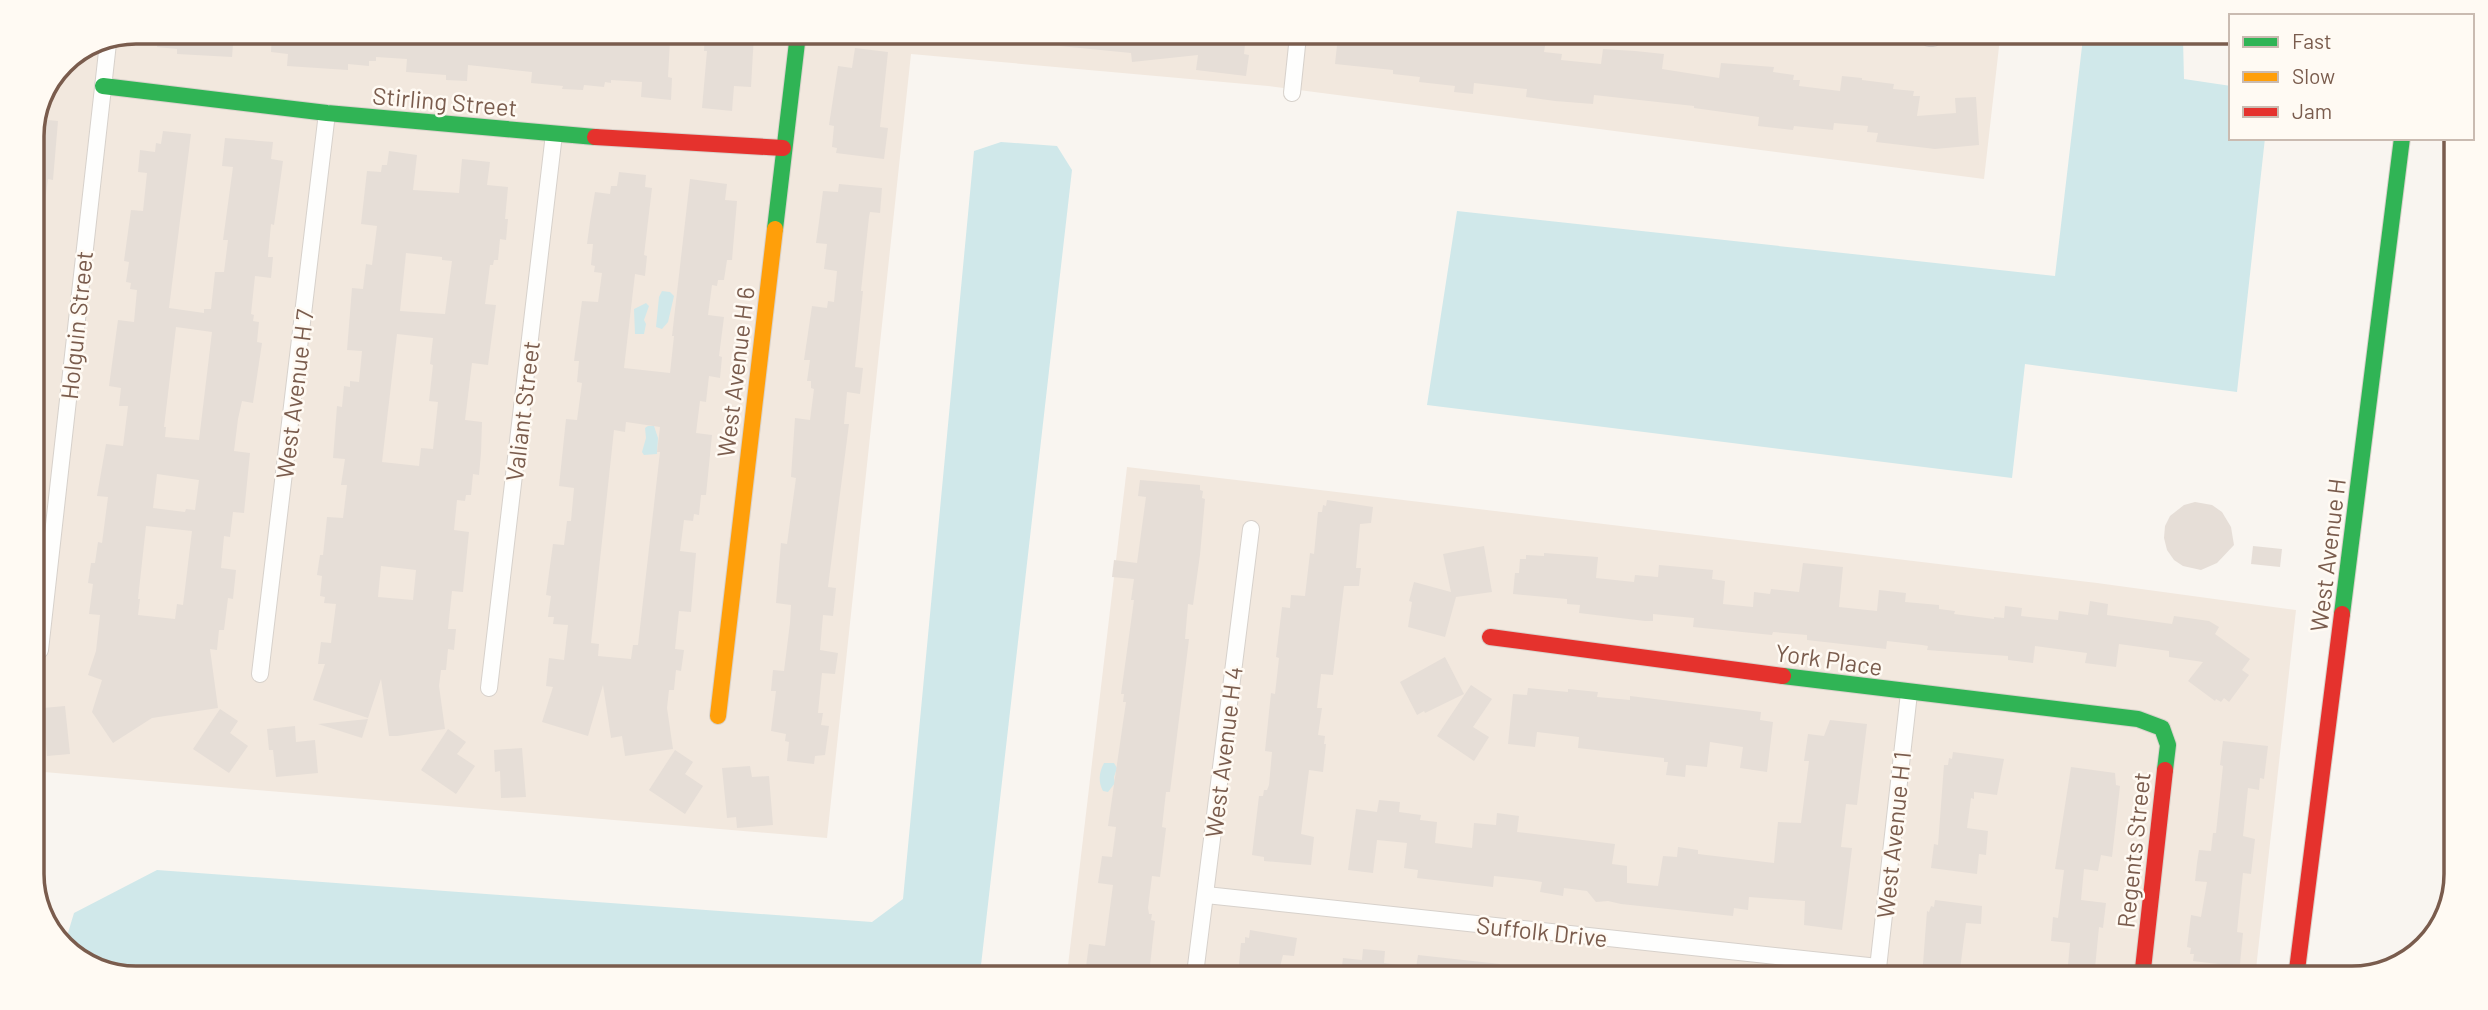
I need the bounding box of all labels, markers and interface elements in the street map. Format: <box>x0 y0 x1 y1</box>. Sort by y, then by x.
legend <box>2229 14 2474 140</box>
text: Fast <box>2292 28 2332 53</box>
text: Slow <box>2292 63 2335 88</box>
street label: Stirling Street <box>371 80 519 122</box>
text: Jam <box>2292 98 2332 123</box>
street label: Holguin Street <box>54 249 98 401</box>
street label: West Avenue H 6 <box>710 285 760 459</box>
street label: West Avenue H 7 <box>269 308 319 480</box>
street label: Valiant Street <box>499 339 545 483</box>
street label: West Avenue H <box>2303 477 2351 633</box>
street label: York Place <box>1774 637 1884 681</box>
street label: West Avenue H 4 <box>1198 665 1248 839</box>
street label: West Avenue H 1 <box>1870 750 1916 920</box>
street label: Regents Street <box>2110 771 2156 929</box>
street label: Suffolk Drive <box>1475 910 1609 952</box>

